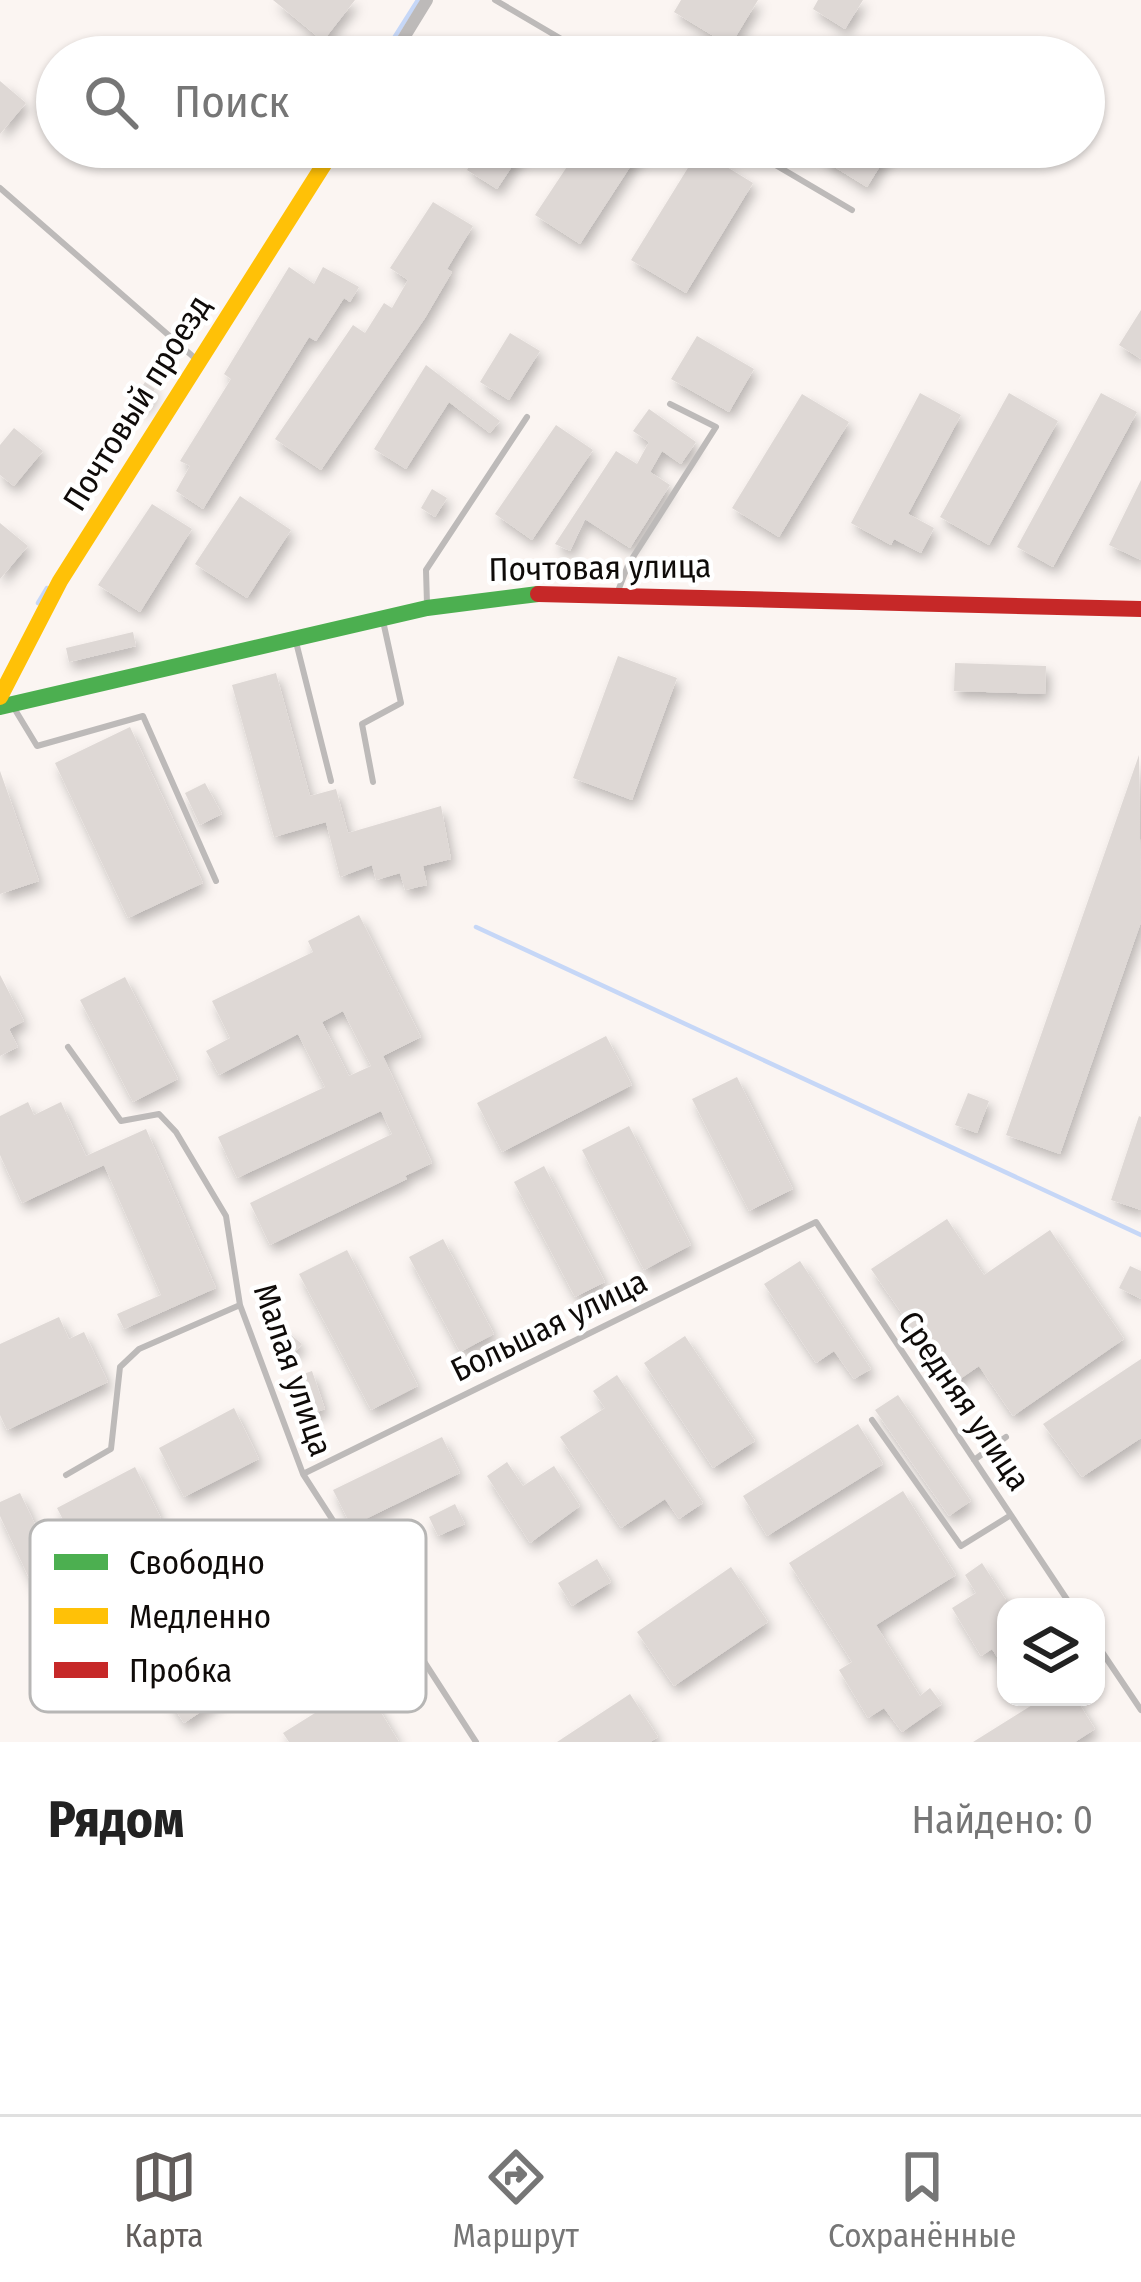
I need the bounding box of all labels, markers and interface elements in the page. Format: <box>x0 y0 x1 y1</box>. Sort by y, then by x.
search box <box>36 36 1105 168</box>
icon: search <box>78 69 144 135</box>
text: Поиск <box>174 75 289 129</box>
street label: Почтовый проезд <box>55 288 219 518</box>
street label: Почтовая улица <box>488 546 712 590</box>
street label: Большая улица <box>444 1261 654 1391</box>
street label: Малая улица <box>245 1279 341 1461</box>
street label: Средняя улица <box>889 1304 1039 1498</box>
legend <box>30 1520 426 1712</box>
text: Свободно <box>129 1543 265 1583</box>
text: Медленно <box>129 1597 271 1637</box>
map controls <box>997 1598 1105 1706</box>
button: layers <box>997 1598 1105 1706</box>
text: Пробка <box>129 1651 232 1691</box>
text: Рядом <box>48 1789 184 1851</box>
text: Найдено: 0 <box>911 1797 1093 1843</box>
tab: Карта <box>125 2144 203 2256</box>
tab: Маршрут <box>453 2144 579 2256</box>
tab: Сохранённые <box>828 2144 1016 2256</box>

